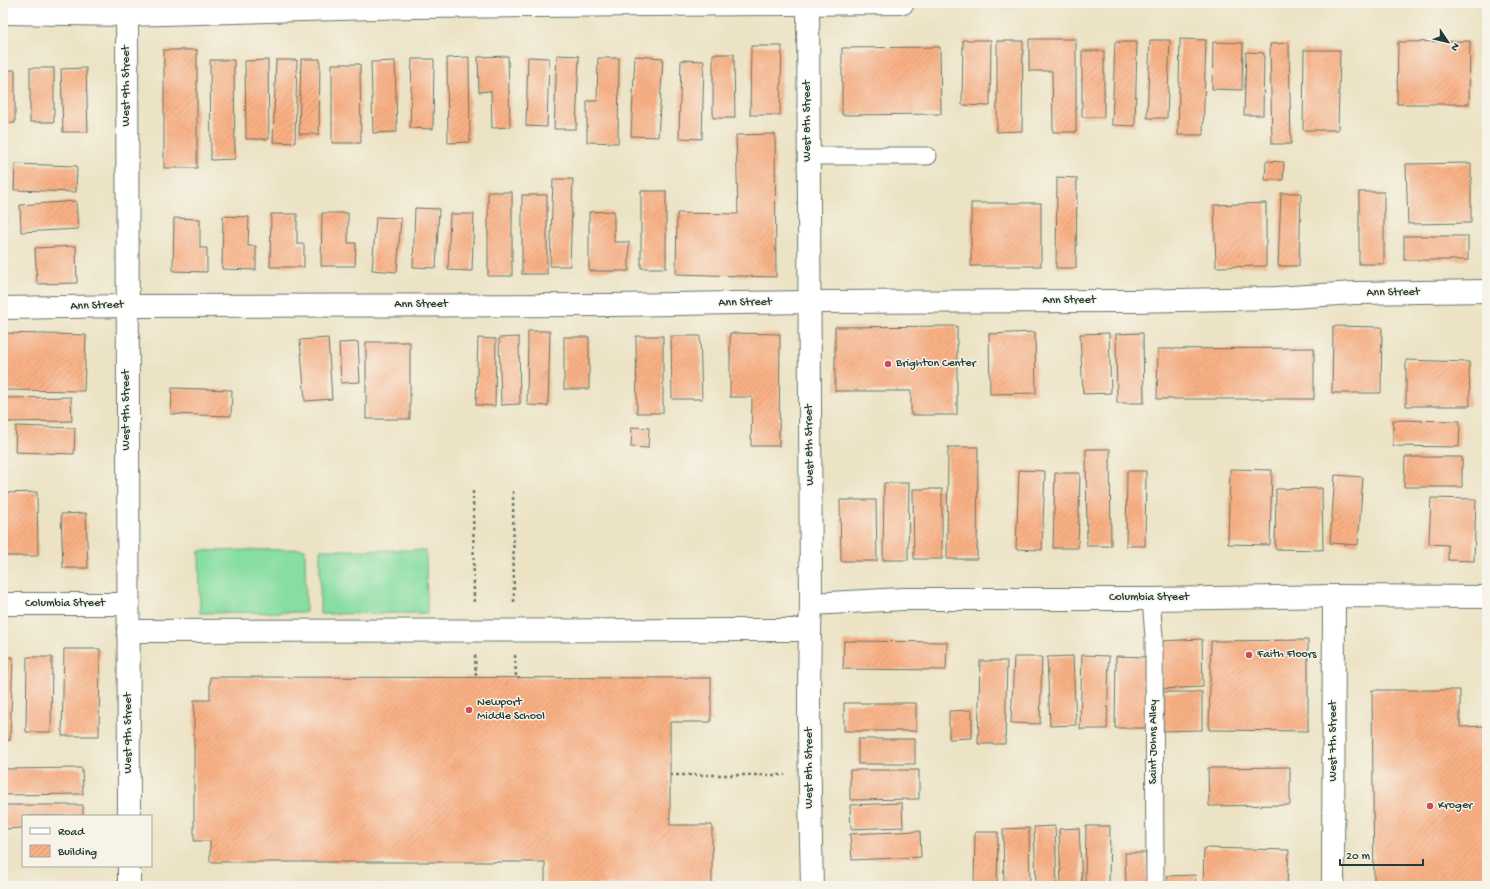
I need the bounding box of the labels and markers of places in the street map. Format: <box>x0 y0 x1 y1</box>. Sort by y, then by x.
place label: Brighton Center <box>895 357 977 371</box>
marker: Brighton Center <box>883 359 893 369</box>
place label: Faith Floors <box>1256 648 1317 662</box>
marker: Faith Floors <box>1244 650 1254 660</box>
place label: Newport Middle School <box>477 696 545 724</box>
marker: Newport Middle School <box>464 705 474 715</box>
place label: Kroger <box>1438 799 1474 813</box>
marker: Kroger <box>1425 801 1435 811</box>

